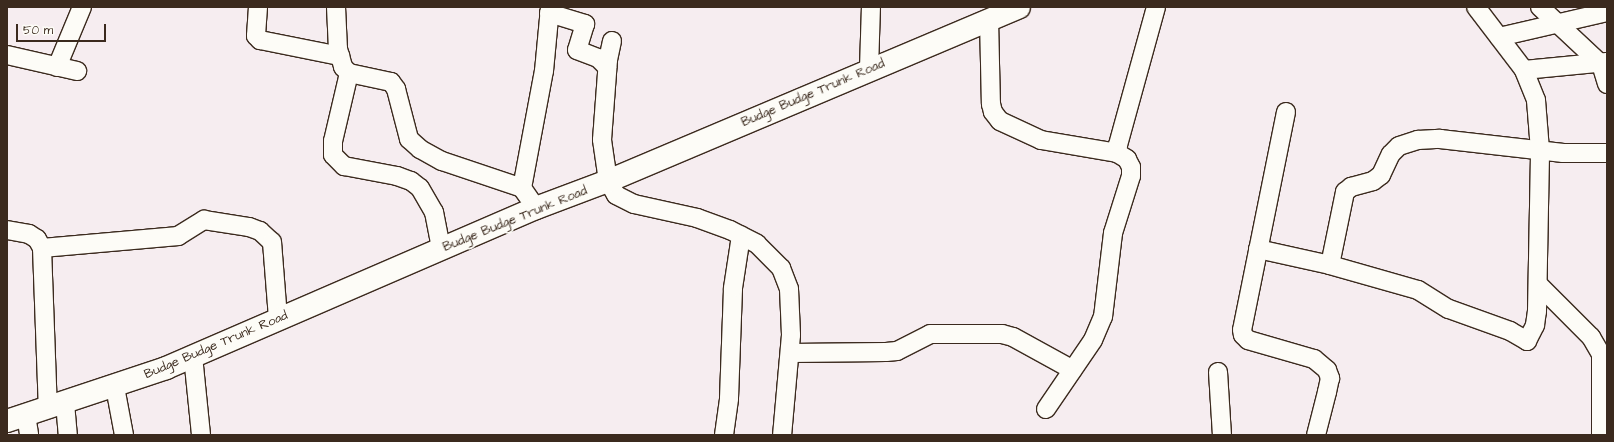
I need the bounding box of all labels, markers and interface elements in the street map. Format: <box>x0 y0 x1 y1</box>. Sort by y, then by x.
scale bar <box>18 16 108 42</box>
text: 50 m <box>23 22 53 39</box>
street label: Budge Budge Trunk Road <box>739 56 887 130</box>
street label: Budge Budge Trunk Road <box>441 183 589 255</box>
street label: Budge Budge Trunk Road <box>142 308 290 382</box>

